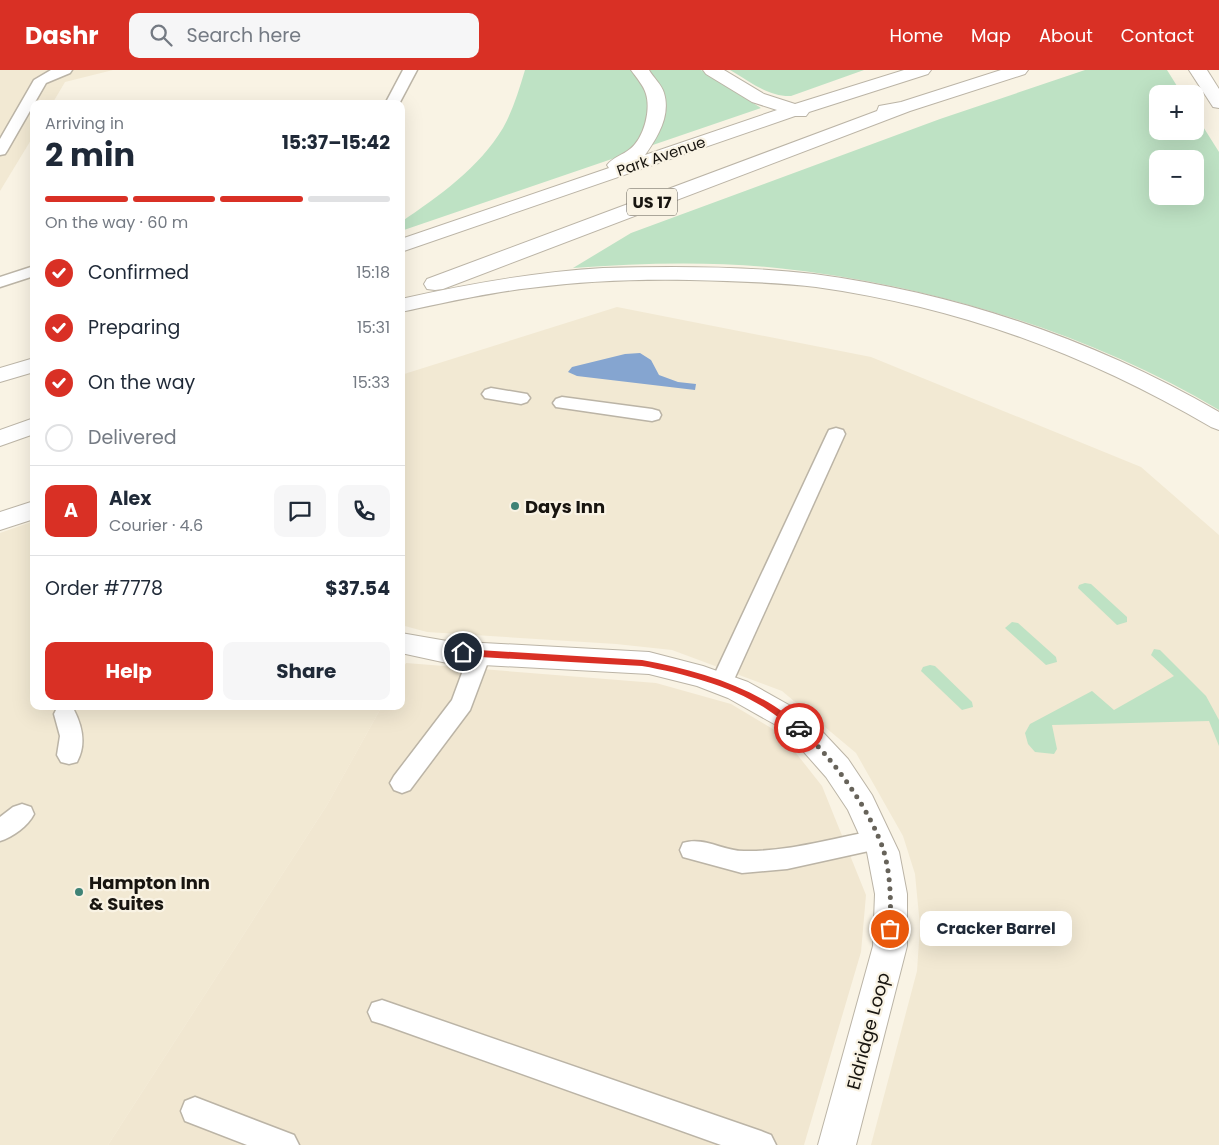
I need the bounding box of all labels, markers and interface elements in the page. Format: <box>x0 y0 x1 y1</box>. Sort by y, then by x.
search box <box>129 13 479 58</box>
text: Dashr <box>25 19 99 52</box>
icon: search <box>147 21 175 49</box>
text: Search here <box>187 22 301 49</box>
text: Home <box>889 23 943 48</box>
text: Map <box>971 23 1011 48</box>
text: About <box>1039 23 1093 48</box>
text: Contact <box>1121 23 1194 48</box>
map controls <box>1149 85 1204 205</box>
button: + <box>1149 85 1204 140</box>
text: Arriving in <box>45 112 124 135</box>
text: 15:37–15:42 <box>282 129 390 156</box>
street label: Park Avenue <box>614 131 708 181</box>
text: 2 min <box>45 132 135 177</box>
button: − <box>1149 150 1204 205</box>
road number: US 17 <box>627 188 677 216</box>
text: On the way · 60 m <box>45 211 188 234</box>
icon: check <box>45 259 73 287</box>
text: Confirmed <box>88 259 189 286</box>
text: 15:18 <box>356 261 390 284</box>
icon: check <box>45 314 73 342</box>
text: Preparing <box>88 314 180 341</box>
text: 15:31 <box>357 316 390 339</box>
icon: check <box>45 369 73 397</box>
text: On the way <box>88 369 195 396</box>
text: 15:33 <box>353 371 390 394</box>
text: Delivered <box>88 424 177 451</box>
text: Alex <box>109 485 151 512</box>
button: chat <box>274 485 326 537</box>
button: phone <box>338 485 390 537</box>
place label: Days Inn <box>525 494 605 519</box>
text: A <box>64 497 78 524</box>
marker: Days Inn <box>509 500 521 512</box>
text: Courier · 4.6 <box>109 514 203 537</box>
text: Order #7778 <box>45 575 163 602</box>
text: $37.54 <box>325 575 390 602</box>
pin <box>442 631 484 673</box>
icon: home <box>449 638 477 666</box>
button: Help <box>45 642 213 700</box>
button: Share <box>223 642 390 700</box>
courier <box>774 703 824 753</box>
icon: car <box>785 714 813 742</box>
place label: Hampton Inn & Suites <box>89 870 210 916</box>
marker: Hampton Inn & Suites <box>73 886 85 898</box>
pin <box>869 908 911 950</box>
callout: Cracker Barrel <box>920 912 1072 946</box>
icon: bag <box>876 915 904 943</box>
text: Cracker Barrel <box>936 917 1056 940</box>
street label: Eldridge Loop <box>840 970 896 1092</box>

